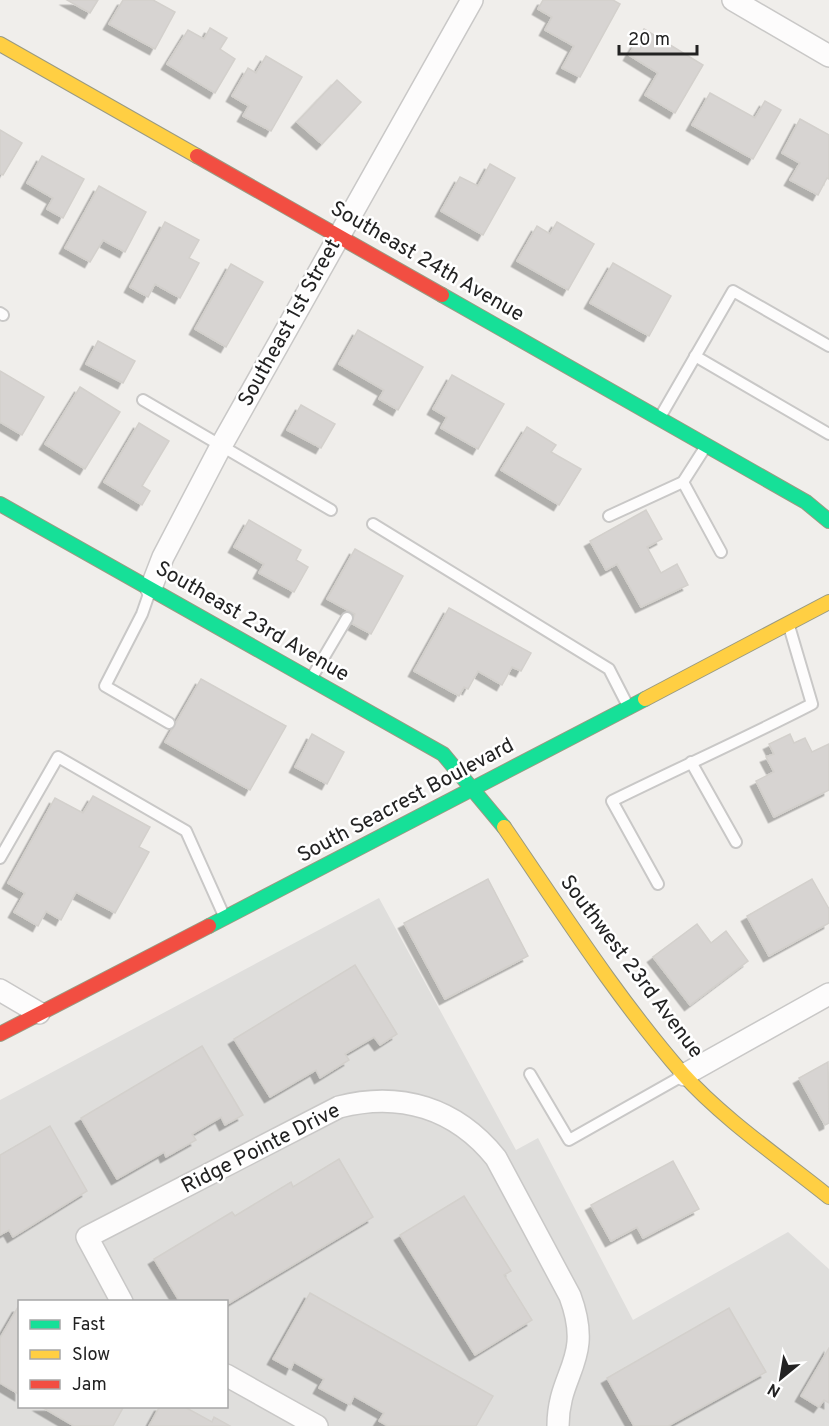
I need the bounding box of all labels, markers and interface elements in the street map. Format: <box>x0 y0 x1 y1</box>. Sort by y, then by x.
scale bar <box>619 18 697 56</box>
text: 20 m <box>628 29 670 52</box>
street label: Southeast 24th Avenue <box>325 195 529 329</box>
street label: Southeast 1st Street <box>233 234 347 412</box>
street label: Southeast 23rd Avenue <box>150 555 354 689</box>
street label: South Seacrest Boulevard <box>293 732 519 870</box>
street label: Southwest 23rd Avenue <box>553 870 709 1064</box>
street label: Ridge Pointe Drive <box>177 1097 345 1201</box>
legend <box>18 1300 228 1408</box>
text: Fast <box>72 1314 105 1337</box>
text: Slow <box>72 1344 110 1367</box>
north arrow <box>751 1348 811 1408</box>
text: Jam <box>72 1374 107 1397</box>
text: N <box>765 1378 784 1401</box>

